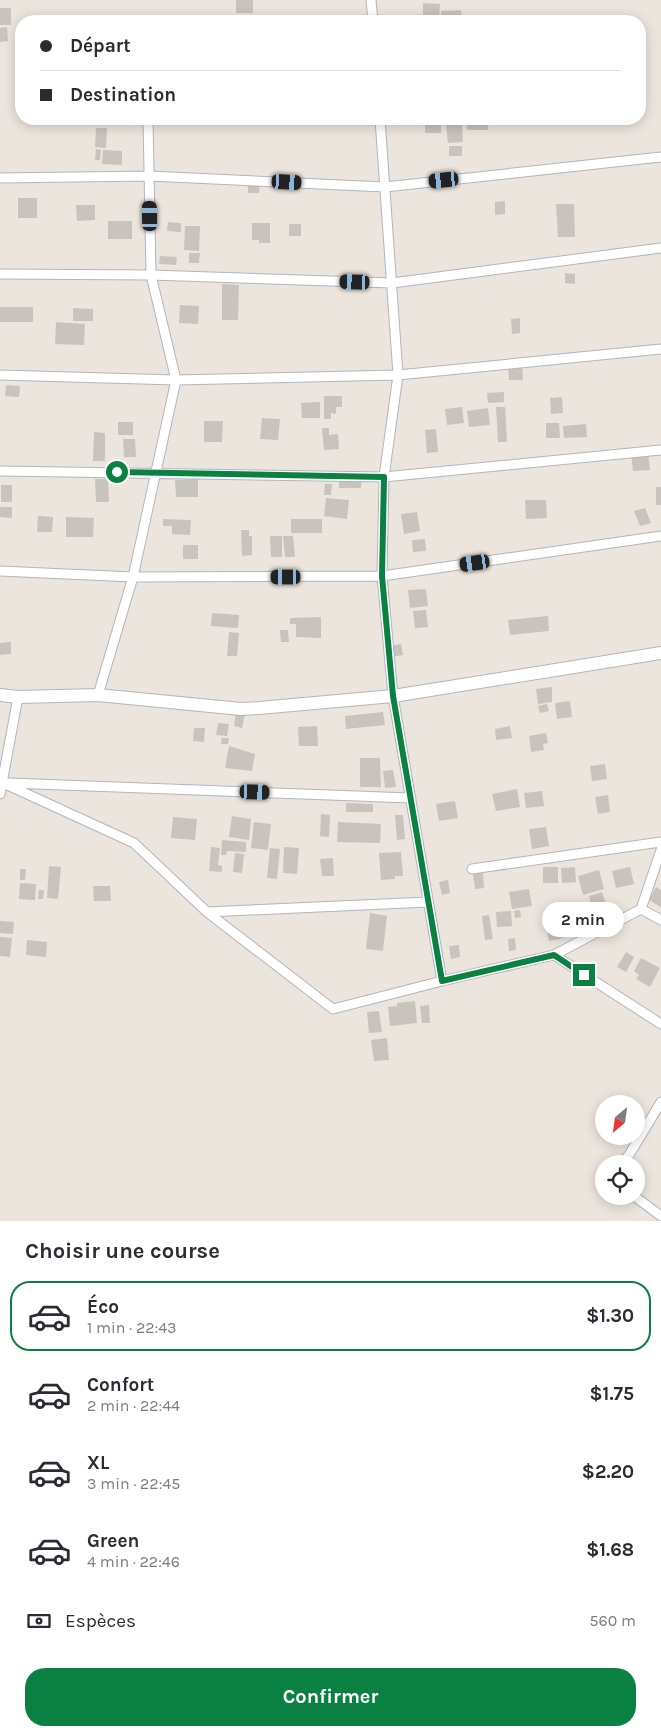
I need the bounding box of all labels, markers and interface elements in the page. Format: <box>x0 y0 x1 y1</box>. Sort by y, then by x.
text: Départ <box>70 35 131 57</box>
text: Destination <box>70 84 176 106</box>
car <box>428 171 459 189</box>
car <box>271 174 302 190</box>
car <box>142 201 157 231</box>
car <box>339 274 370 290</box>
route start <box>106 461 128 483</box>
car <box>459 553 490 573</box>
car <box>271 570 301 585</box>
car <box>239 784 270 800</box>
callout: 2 min <box>543 902 625 938</box>
text: 2 min <box>561 910 605 929</box>
route end <box>573 964 595 986</box>
north arrow <box>595 1095 645 1145</box>
map controls <box>595 1095 645 1205</box>
button: locate <box>595 1155 645 1205</box>
text: Choisir une course <box>25 1238 220 1264</box>
icon: car <box>27 1294 72 1339</box>
text: Éco <box>87 1296 119 1318</box>
text: $1.30 <box>586 1305 634 1327</box>
text: 1 min · 22:43 <box>87 1318 177 1337</box>
icon: car <box>27 1372 72 1417</box>
text: Confort <box>87 1374 154 1396</box>
text: $1.75 <box>590 1383 634 1405</box>
text: 2 min · 22:44 <box>87 1396 180 1415</box>
icon: car <box>27 1450 72 1495</box>
text: XL <box>87 1452 109 1474</box>
text: $2.20 <box>582 1461 634 1483</box>
text: 3 min · 22:45 <box>87 1474 180 1493</box>
icon: car <box>27 1528 72 1573</box>
text: Green <box>87 1530 139 1552</box>
text: $1.68 <box>586 1539 634 1561</box>
text: 4 min · 22:46 <box>87 1552 180 1571</box>
icon: cash <box>25 1607 53 1635</box>
text: Espèces <box>65 1610 136 1632</box>
text: 560 m <box>590 1611 636 1630</box>
button: Confirmer <box>25 1668 636 1726</box>

